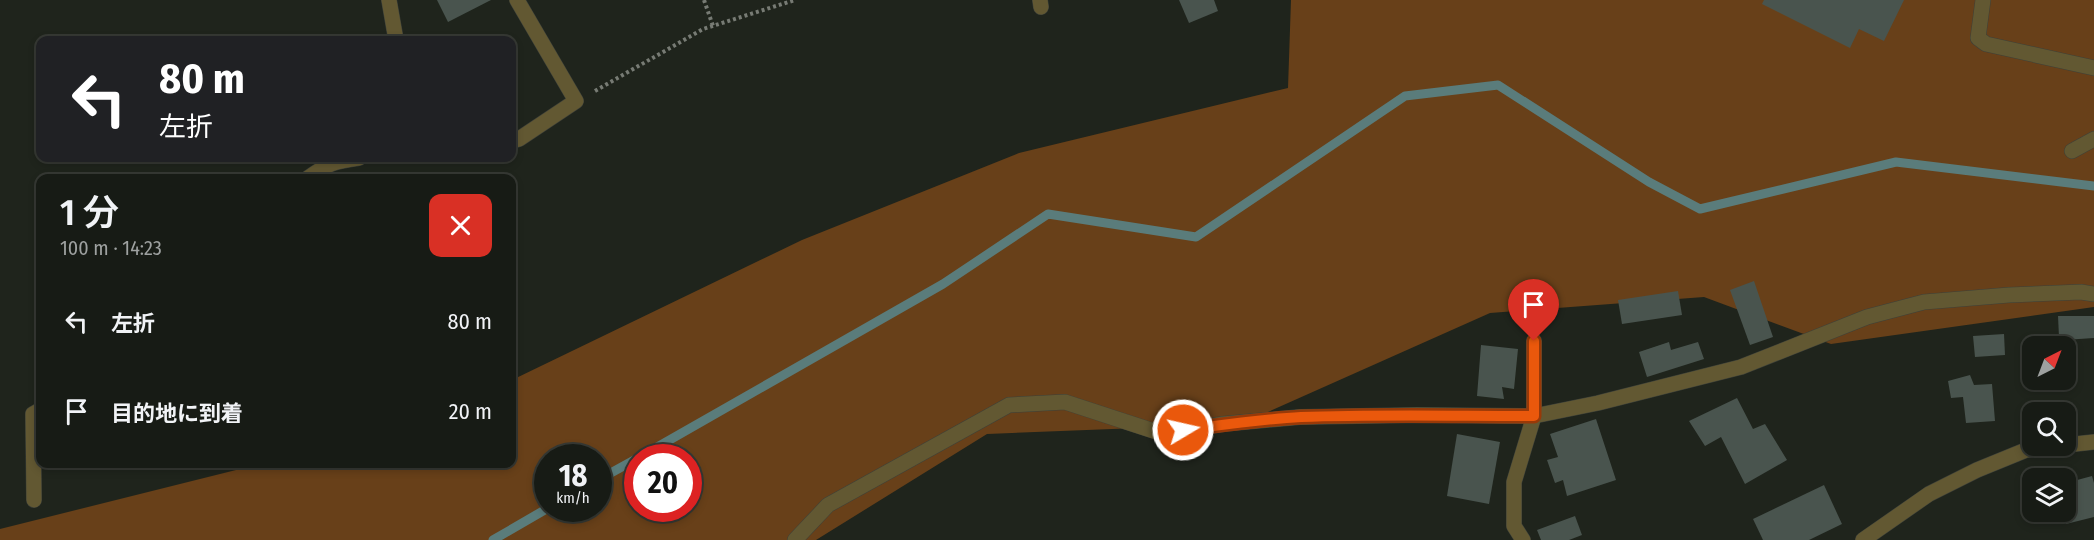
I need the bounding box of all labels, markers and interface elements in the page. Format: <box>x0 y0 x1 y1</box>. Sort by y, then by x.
text: 80 m <box>159 54 245 104</box>
icon: left <box>60 60 138 138</box>
text: 左折 <box>159 111 213 143</box>
text: 1 分 <box>60 191 119 235</box>
button: close <box>429 194 492 257</box>
text: 100 m · 14:23 <box>60 236 162 260</box>
pin <box>1508 279 1559 341</box>
icon: arrive <box>1517 288 1550 321</box>
icon: left <box>60 305 93 338</box>
text: 80 m <box>447 308 492 335</box>
text: 左折 <box>111 310 155 337</box>
north arrow <box>2022 336 2076 390</box>
map controls <box>2022 336 2076 522</box>
icon: arrive <box>60 395 93 428</box>
text: 20 m <box>449 398 492 425</box>
position arrow <box>1151 398 1215 462</box>
text: 目的地に到着 <box>111 400 243 427</box>
button: search <box>2022 402 2076 456</box>
speed limit sign: 20 <box>624 444 702 522</box>
text: 18 <box>559 458 587 494</box>
button: layers <box>2022 468 2076 522</box>
text: km/h <box>556 489 590 507</box>

